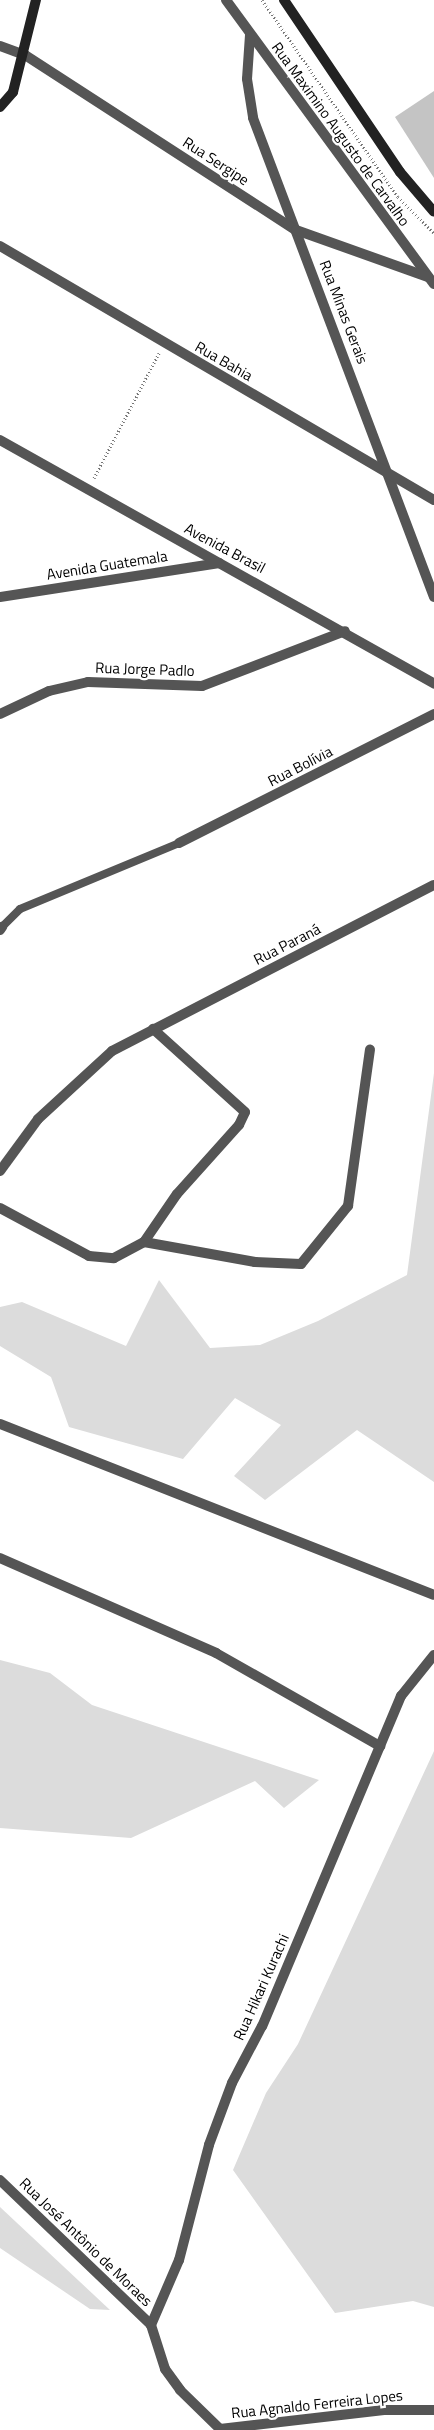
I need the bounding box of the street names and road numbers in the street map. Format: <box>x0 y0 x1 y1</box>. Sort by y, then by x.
street label: Rua Maximino Augusto de Carvalho <box>268 38 414 230</box>
street label: Rua Sergipe <box>180 133 252 189</box>
street label: Rua Minas Gerais <box>316 258 372 366</box>
street label: Rua Bahia <box>192 337 256 385</box>
street label: Avenida Brasil <box>181 519 269 577</box>
street label: Avenida Guatemala <box>45 547 169 583</box>
street label: Rua Jorge Padlo <box>95 658 195 680</box>
street label: Rua Bolívia <box>265 742 335 790</box>
street label: Rua Paraná <box>251 920 323 968</box>
street label: Rua Hikari Kurachi <box>229 1931 293 2043</box>
street label: Rua José Antônio de Moraes <box>16 2174 156 2310</box>
street label: Rua Agnaldo Ferreira Lopes <box>230 2386 404 2422</box>

